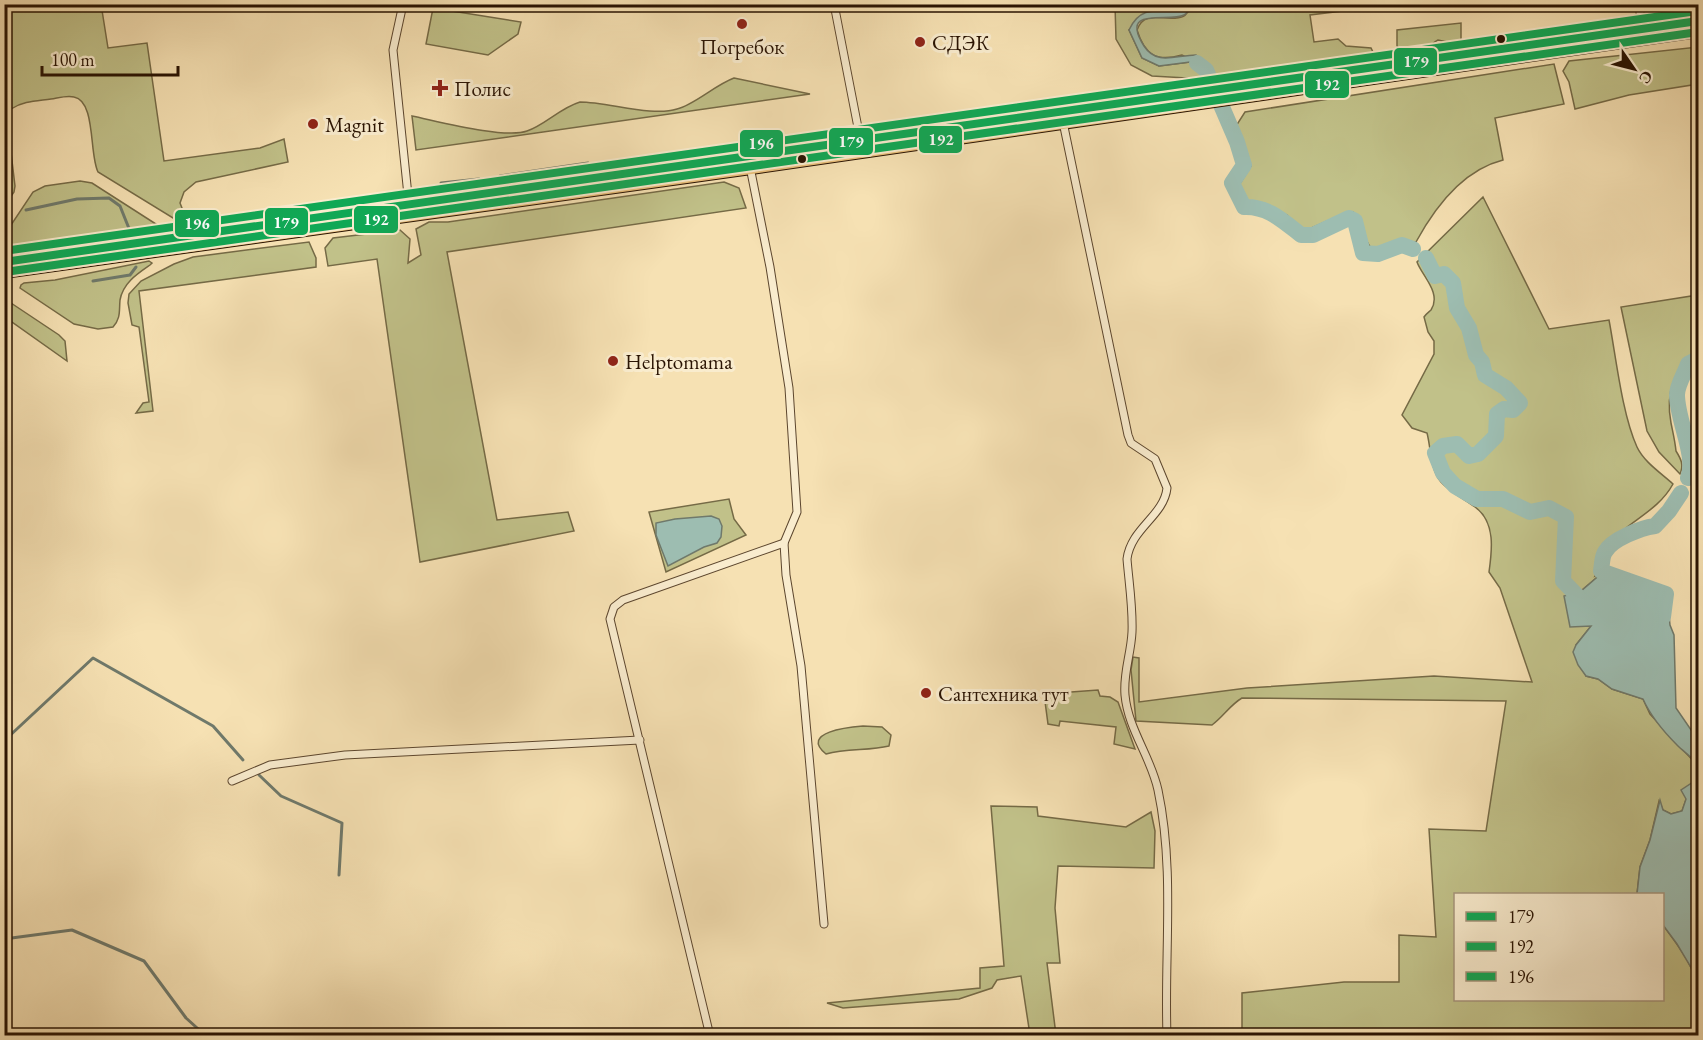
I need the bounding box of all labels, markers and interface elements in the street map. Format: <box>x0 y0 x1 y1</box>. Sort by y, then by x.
marker: Погребок <box>735 17 749 31</box>
place label: СДЭК <box>932 29 989 56</box>
place label: Погребок <box>700 33 784 60</box>
unlabelled marker <box>1495 33 1507 45</box>
marker: СДЭК <box>913 35 927 49</box>
scale bar <box>42 39 178 77</box>
north arrow <box>1604 39 1664 99</box>
line badge: 179 <box>1393 47 1438 76</box>
text: 100 m <box>51 48 95 71</box>
text: 179 <box>1403 51 1429 72</box>
text: С <box>1634 67 1658 88</box>
line badge: 192 <box>1304 70 1350 99</box>
text: 192 <box>1314 74 1340 95</box>
place label: Полис <box>454 75 511 102</box>
marker: Полис <box>431 79 449 97</box>
place label: Magnit <box>325 111 384 138</box>
marker: Magnit <box>306 117 320 131</box>
line badge: 192 <box>918 125 963 154</box>
line badge: 179 <box>828 127 874 156</box>
line badge: 196 <box>739 129 784 158</box>
text: 192 <box>928 129 954 150</box>
text: 179 <box>838 131 864 152</box>
text: 196 <box>748 133 774 154</box>
unlabelled marker <box>796 153 808 165</box>
line badge: 192 <box>353 205 399 234</box>
line badge: 179 <box>264 207 309 236</box>
line badge: 196 <box>174 209 220 238</box>
text: 192 <box>363 209 389 230</box>
text: 179 <box>273 212 299 233</box>
text: 196 <box>184 213 210 234</box>
place label: Helptomama <box>625 348 733 375</box>
marker: Helptomama <box>606 354 620 368</box>
place label: Сантехника тут <box>938 680 1069 707</box>
marker: Сантехника тут <box>919 686 933 700</box>
legend <box>1454 893 1664 1001</box>
text: 179 <box>1508 905 1534 928</box>
text: 192 <box>1508 935 1534 958</box>
text: 196 <box>1508 965 1534 988</box>

